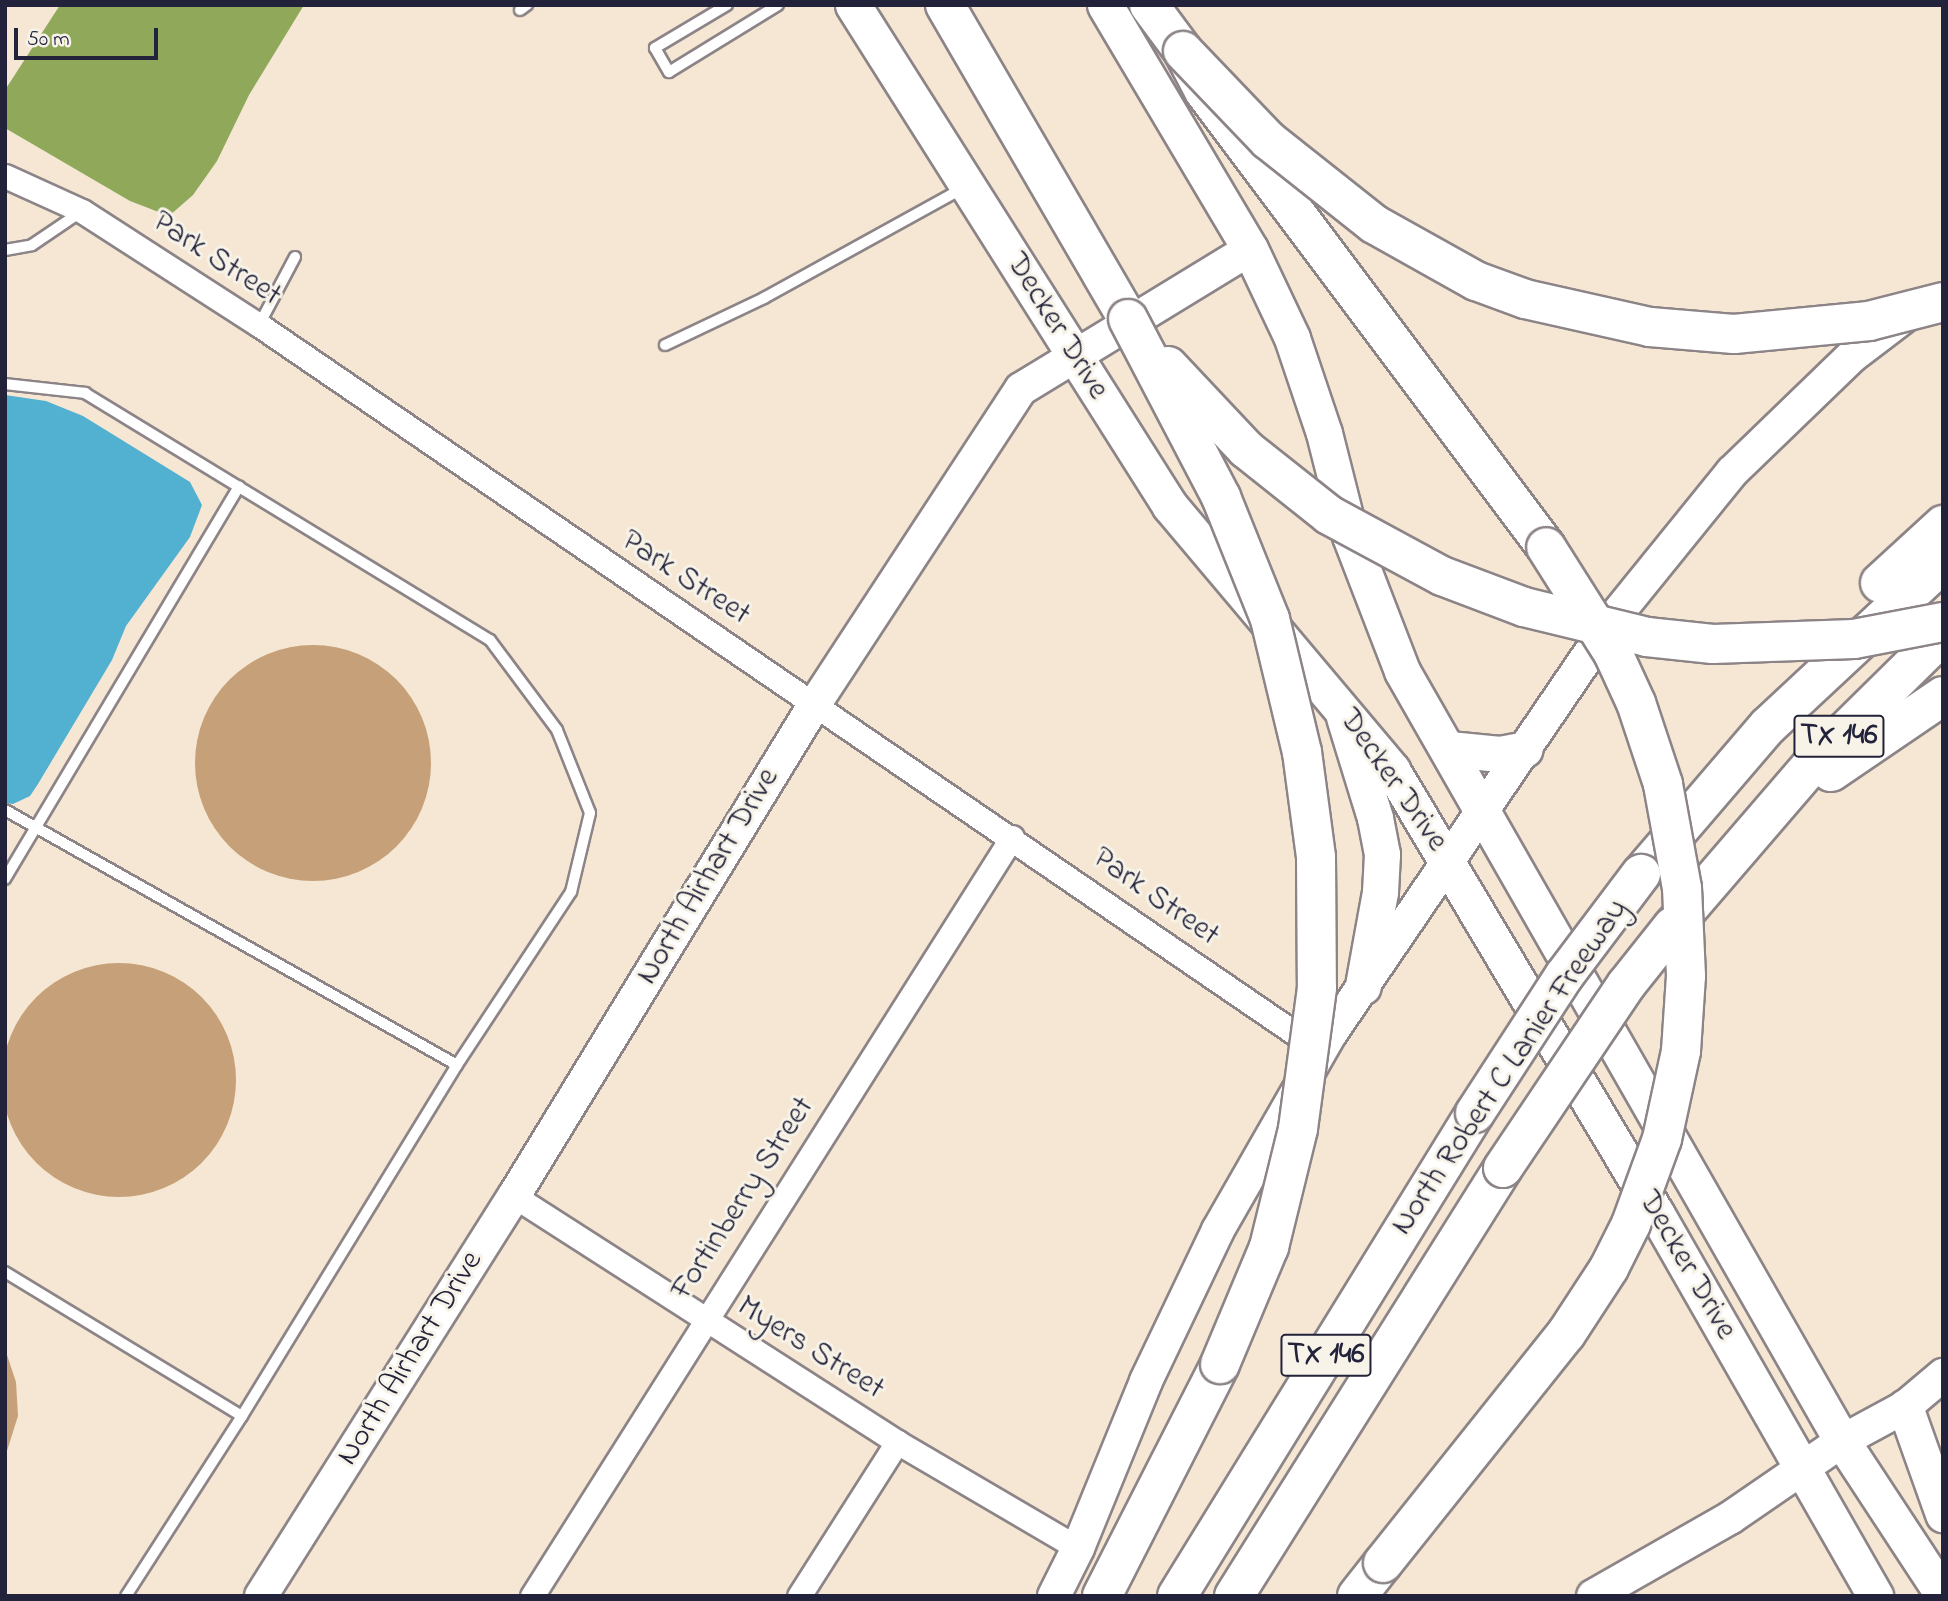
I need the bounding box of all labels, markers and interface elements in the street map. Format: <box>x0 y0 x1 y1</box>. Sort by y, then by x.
scale bar <box>18 14 161 58</box>
text: 50 m <box>27 25 70 55</box>
street label: Park Street <box>144 204 288 316</box>
street label: Decker Drive <box>996 247 1116 407</box>
street label: Park Street <box>613 523 757 635</box>
street label: Decker Drive <box>1329 702 1455 860</box>
road number: TX 146 <box>1792 709 1886 762</box>
street label: North Airhart Drive <box>629 762 789 992</box>
street label: Park Street <box>1084 840 1226 956</box>
street label: North Robert C Lanier Freeway <box>1384 893 1638 1243</box>
street label: Fortinberry Street <box>664 1090 824 1308</box>
street label: Decker Drive <box>1628 1185 1744 1347</box>
street label: North Airhart Drive <box>330 1245 492 1473</box>
street label: Myers Street <box>729 1289 891 1409</box>
road number: TX 146 <box>1279 1329 1373 1382</box>

